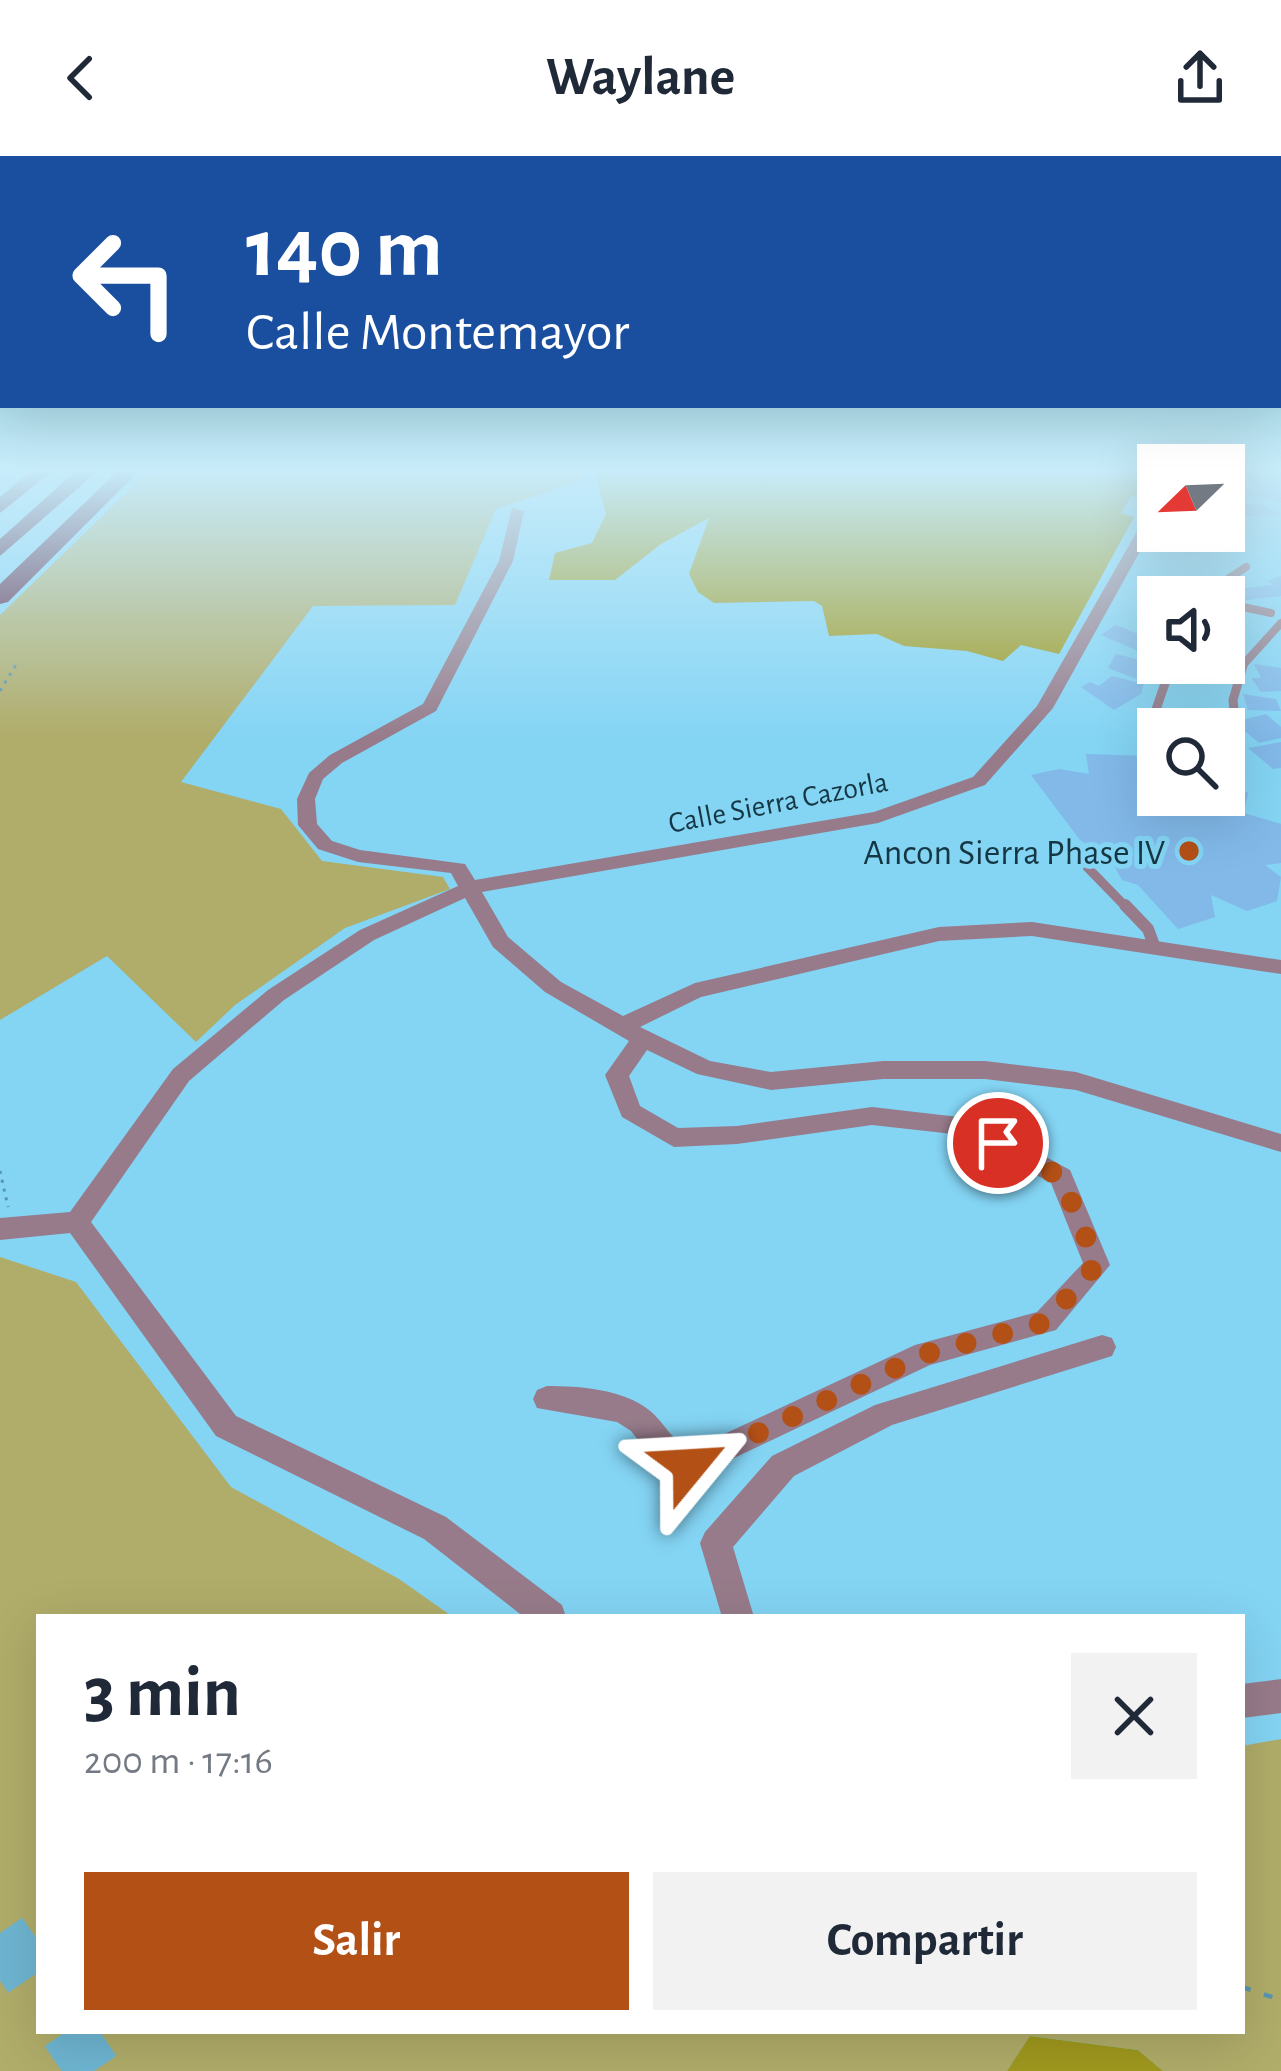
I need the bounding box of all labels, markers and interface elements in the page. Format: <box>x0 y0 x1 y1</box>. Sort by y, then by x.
icon: back <box>48 45 114 111</box>
icon: share <box>1167 45 1233 111</box>
text: Waylane <box>546 51 735 105</box>
icon: left <box>48 204 204 360</box>
text: 140 m <box>246 208 443 292</box>
text: Calle Montemayor <box>246 306 629 360</box>
north arrow <box>1137 444 1245 552</box>
map controls <box>1137 444 1245 816</box>
button: sound <box>1137 576 1245 684</box>
button: search <box>1137 708 1245 816</box>
street label: Calle Sierra Cazorla <box>666 767 891 839</box>
place label: Ancon Sierra Phase IV <box>863 835 1166 871</box>
marker: Ancon Sierra Phase IV <box>1176 838 1202 864</box>
pin <box>947 1092 1049 1194</box>
icon: arrive <box>965 1110 1031 1176</box>
position arrow <box>627 1402 753 1528</box>
button: close <box>1071 1653 1197 1779</box>
text: 3 min <box>84 1657 241 1729</box>
text: 200 m · 17:16 <box>84 1742 273 1781</box>
button: Salir <box>84 1872 629 2010</box>
button: Compartir <box>653 1872 1197 2010</box>

